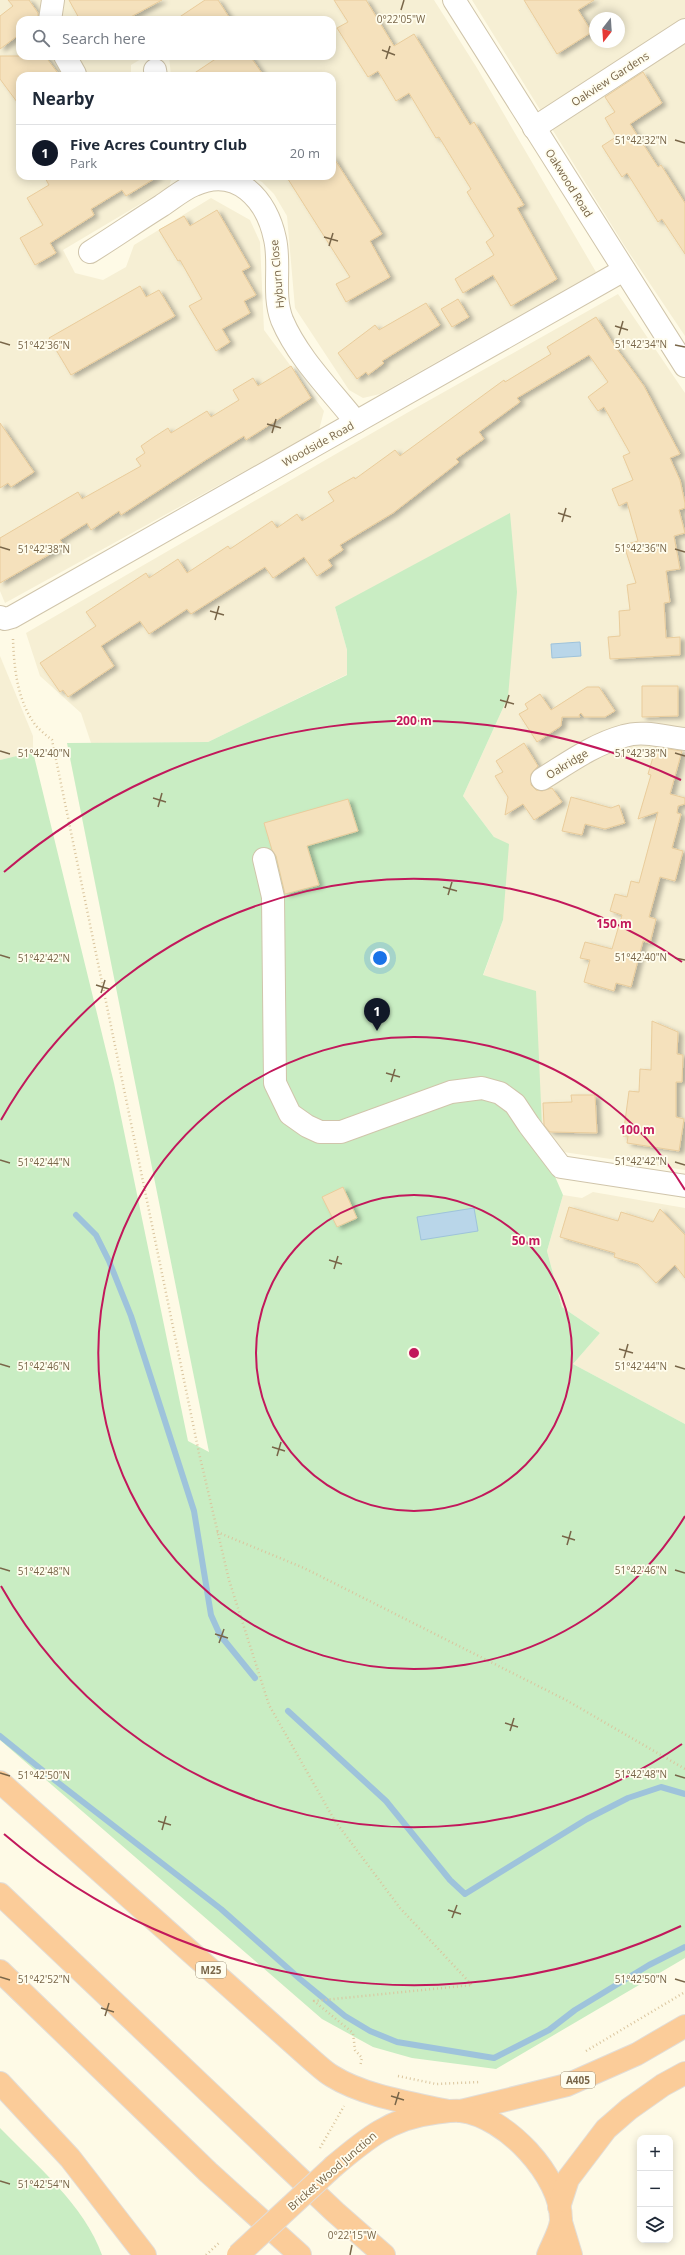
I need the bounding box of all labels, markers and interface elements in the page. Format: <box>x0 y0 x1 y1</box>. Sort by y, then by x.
text: 0°22'05"W <box>377 12 426 26</box>
north arrow <box>589 12 625 48</box>
search box <box>16 16 336 60</box>
icon: search <box>30 27 52 49</box>
text: Search here <box>62 28 146 48</box>
street label: Oakview Gardens <box>568 48 651 109</box>
text: Nearby <box>32 87 94 110</box>
text: 51°42'32"N <box>615 133 667 147</box>
text: Five Acres Country Club <box>70 134 247 154</box>
text: 1 <box>41 144 49 162</box>
text: 20 m <box>290 144 320 162</box>
street label: Oakwood Road <box>542 146 596 220</box>
text: Park <box>70 154 97 172</box>
street label: Hyburn Close <box>266 239 287 309</box>
text: 51°42'34"N <box>615 337 667 351</box>
text: 51°42'36"N <box>18 338 70 352</box>
street label: Woodside Road <box>279 418 356 470</box>
text: 51°42'36"N <box>615 541 667 555</box>
text: 51°42'38"N <box>18 542 70 556</box>
text: 200 m <box>396 712 432 729</box>
street label: Oakridge <box>543 745 591 782</box>
text: 51°42'40"N <box>18 746 70 760</box>
text: 51°42'38"N <box>615 746 667 760</box>
text: 150 m <box>596 915 632 932</box>
your location <box>370 948 390 968</box>
text: 51°42'40"N <box>615 950 667 964</box>
text: 51°42'42"N <box>18 951 70 965</box>
pin: 1 <box>364 998 390 1031</box>
text: 100 m <box>619 1121 655 1138</box>
text: 51°42'42"N <box>615 1154 667 1168</box>
text: 51°42'44"N <box>18 1155 70 1169</box>
text: 50 m <box>512 1232 540 1249</box>
centre of rings <box>407 1346 421 1360</box>
text: 51°42'46"N <box>18 1359 70 1373</box>
text: 51°42'44"N <box>615 1359 667 1373</box>
text: 51°42'46"N <box>615 1563 667 1577</box>
text: 51°42'48"N <box>18 1564 70 1578</box>
text: 51°42'48"N <box>615 1767 667 1781</box>
text: 51°42'50"N <box>18 1768 70 1782</box>
road number: M25 <box>196 1962 226 1978</box>
text: 51°42'52"N <box>18 1972 70 1986</box>
text: 51°42'50"N <box>615 1972 667 1986</box>
road number: A405 <box>561 2072 595 2088</box>
street label: Bricket Wood Junction <box>284 2128 379 2213</box>
map controls <box>637 2135 673 2243</box>
button: + <box>637 2135 673 2171</box>
button: − <box>637 2171 673 2207</box>
text: 51°42'54"N <box>18 2177 70 2191</box>
button: layers <box>637 2207 673 2243</box>
text: 0°22'15"W <box>328 2228 377 2242</box>

